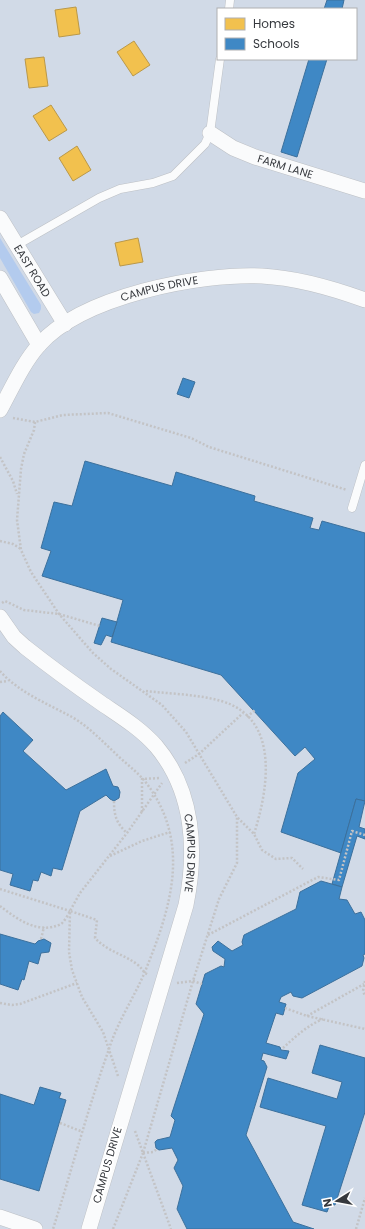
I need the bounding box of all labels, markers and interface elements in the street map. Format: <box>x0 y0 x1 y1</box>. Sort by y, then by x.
legend <box>217 8 357 60</box>
text: Homes <box>253 15 295 32</box>
text: Schools <box>253 35 300 52</box>
street label: FARM LANE <box>255 150 315 183</box>
street label: EAST ROAD <box>10 242 55 300</box>
street label: CAMPUS DRIVE <box>118 272 199 305</box>
street label: CAMPUS DRIVE <box>180 813 200 894</box>
street label: CAMPUS DRIVE <box>88 1125 126 1205</box>
north arrow <box>317 1181 357 1221</box>
text: N <box>319 1197 336 1208</box>

